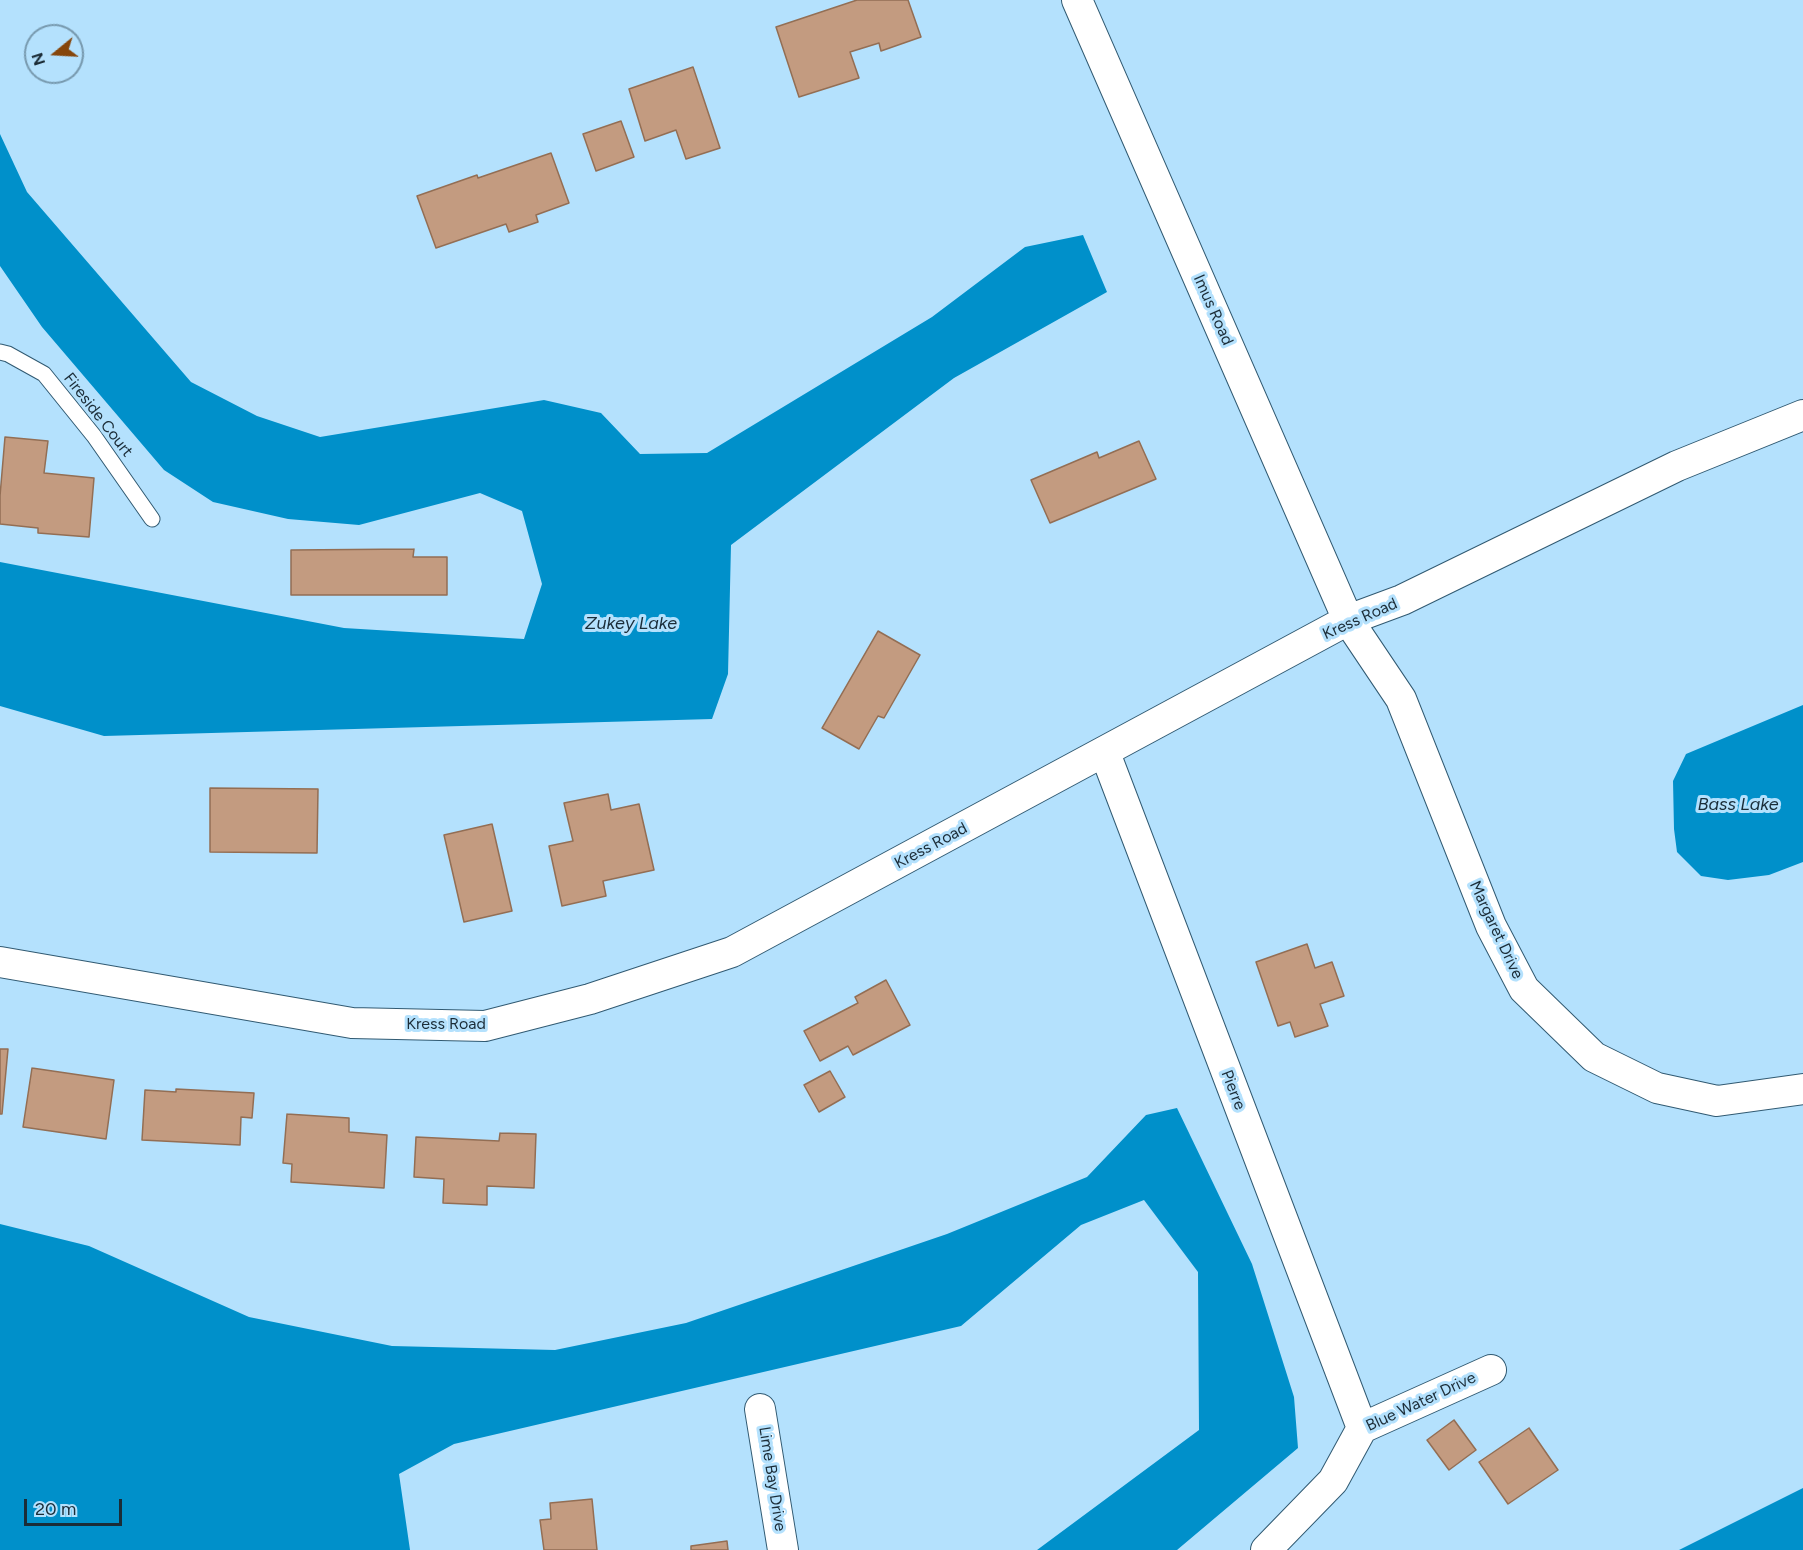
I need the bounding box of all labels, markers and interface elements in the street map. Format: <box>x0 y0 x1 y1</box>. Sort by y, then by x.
north arrow <box>24 24 84 84</box>
text: N <box>27 50 49 68</box>
street label: Imus Road <box>1189 272 1237 348</box>
street label: Fireside Court <box>59 369 137 461</box>
street label: Kress Road <box>1320 594 1400 644</box>
water label: Zukey Lake <box>585 613 677 635</box>
water label: Bass Lake <box>1697 794 1779 816</box>
street label: Kress Road <box>891 819 971 873</box>
street label: Margaret Drive <box>1465 878 1527 982</box>
street label: Kress Road <box>406 1014 486 1034</box>
street label: Pierre <box>1217 1067 1249 1113</box>
street label: Blue Water Drive <box>1363 1368 1479 1436</box>
street label: Lime Bay Drive <box>754 1425 790 1533</box>
scale bar <box>27 1487 124 1525</box>
text: 20 m <box>35 1498 76 1520</box>

